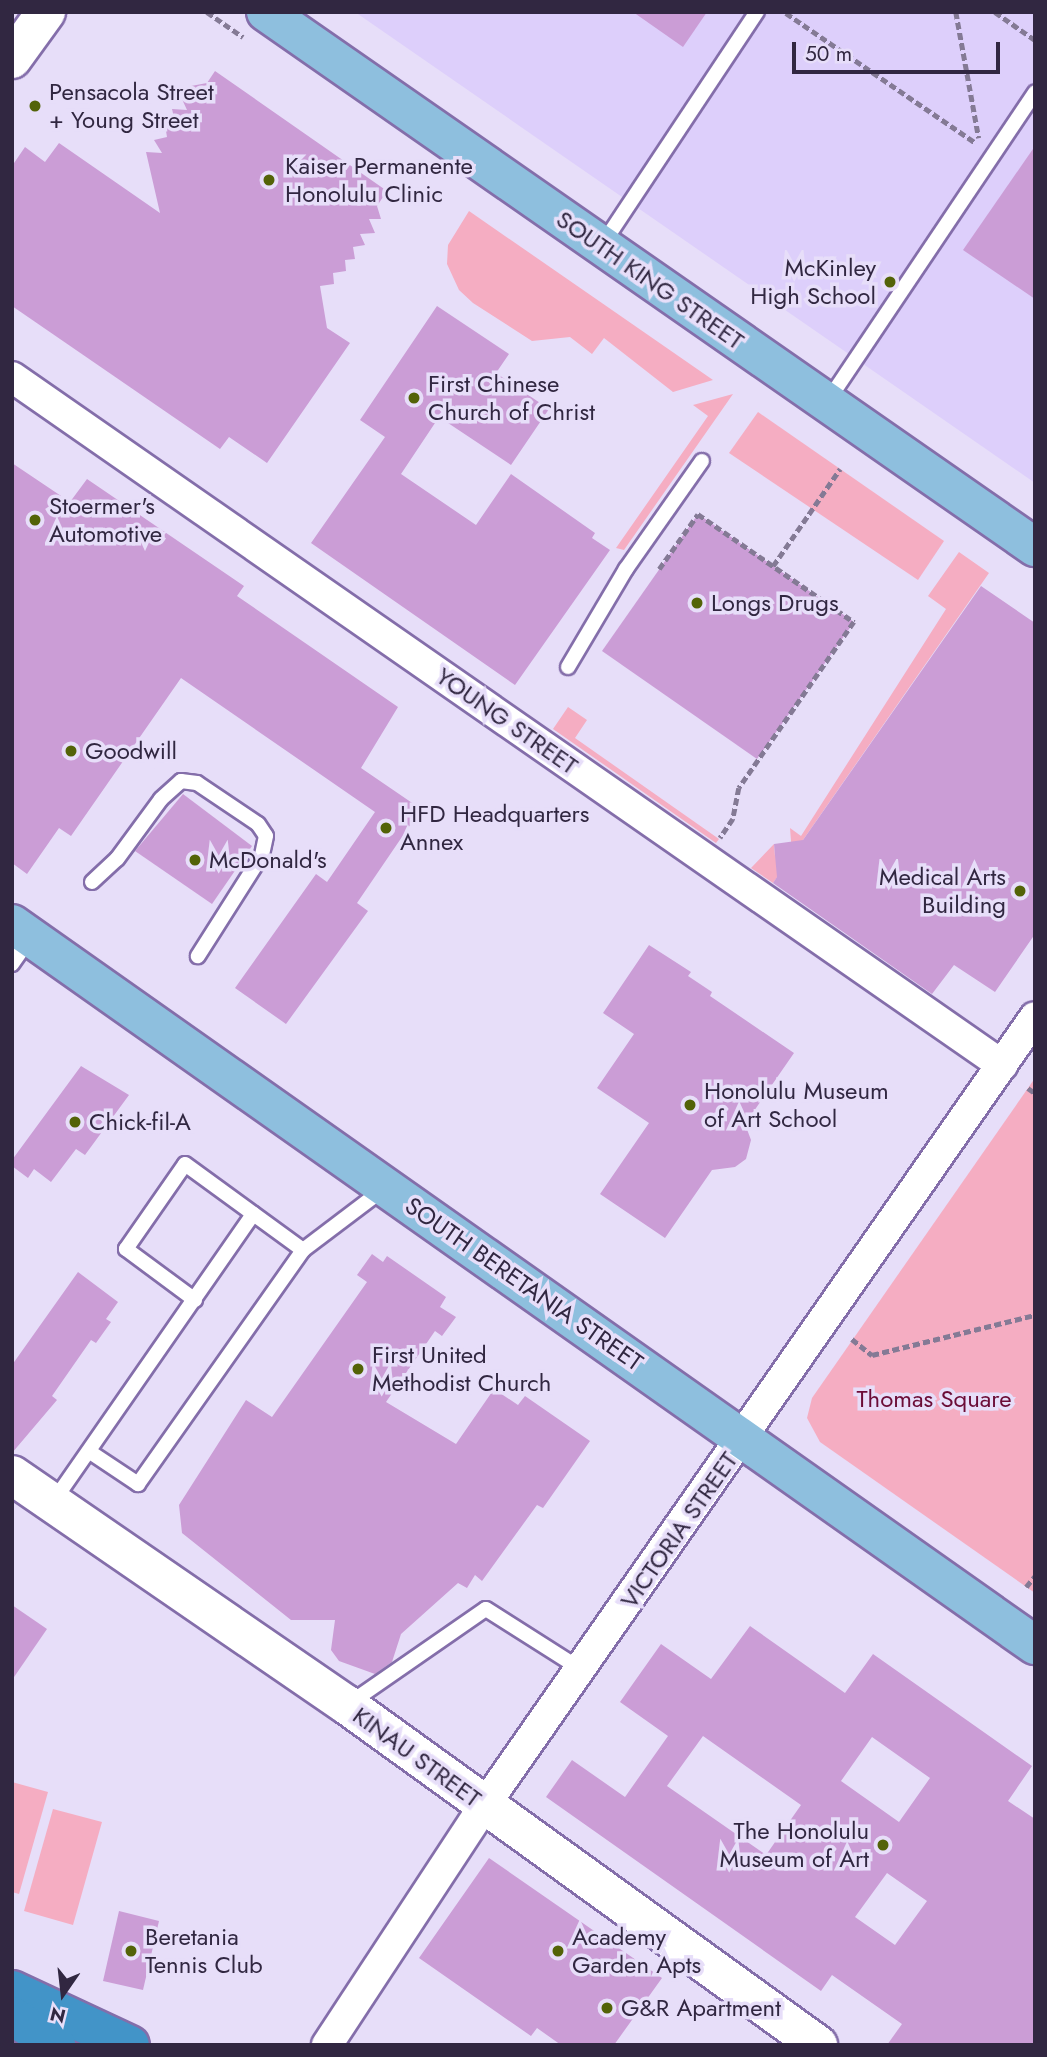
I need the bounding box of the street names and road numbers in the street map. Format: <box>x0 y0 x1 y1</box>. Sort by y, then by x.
street label: SOUTH KING STREET <box>551 205 749 355</box>
street label: YOUNG STREET <box>431 662 583 780</box>
street label: SOUTH BERETANIA STREET <box>400 1191 648 1377</box>
street label: VICTORIA STREET <box>614 1446 744 1614</box>
street label: KINAU STREET <box>347 1701 487 1813</box>

